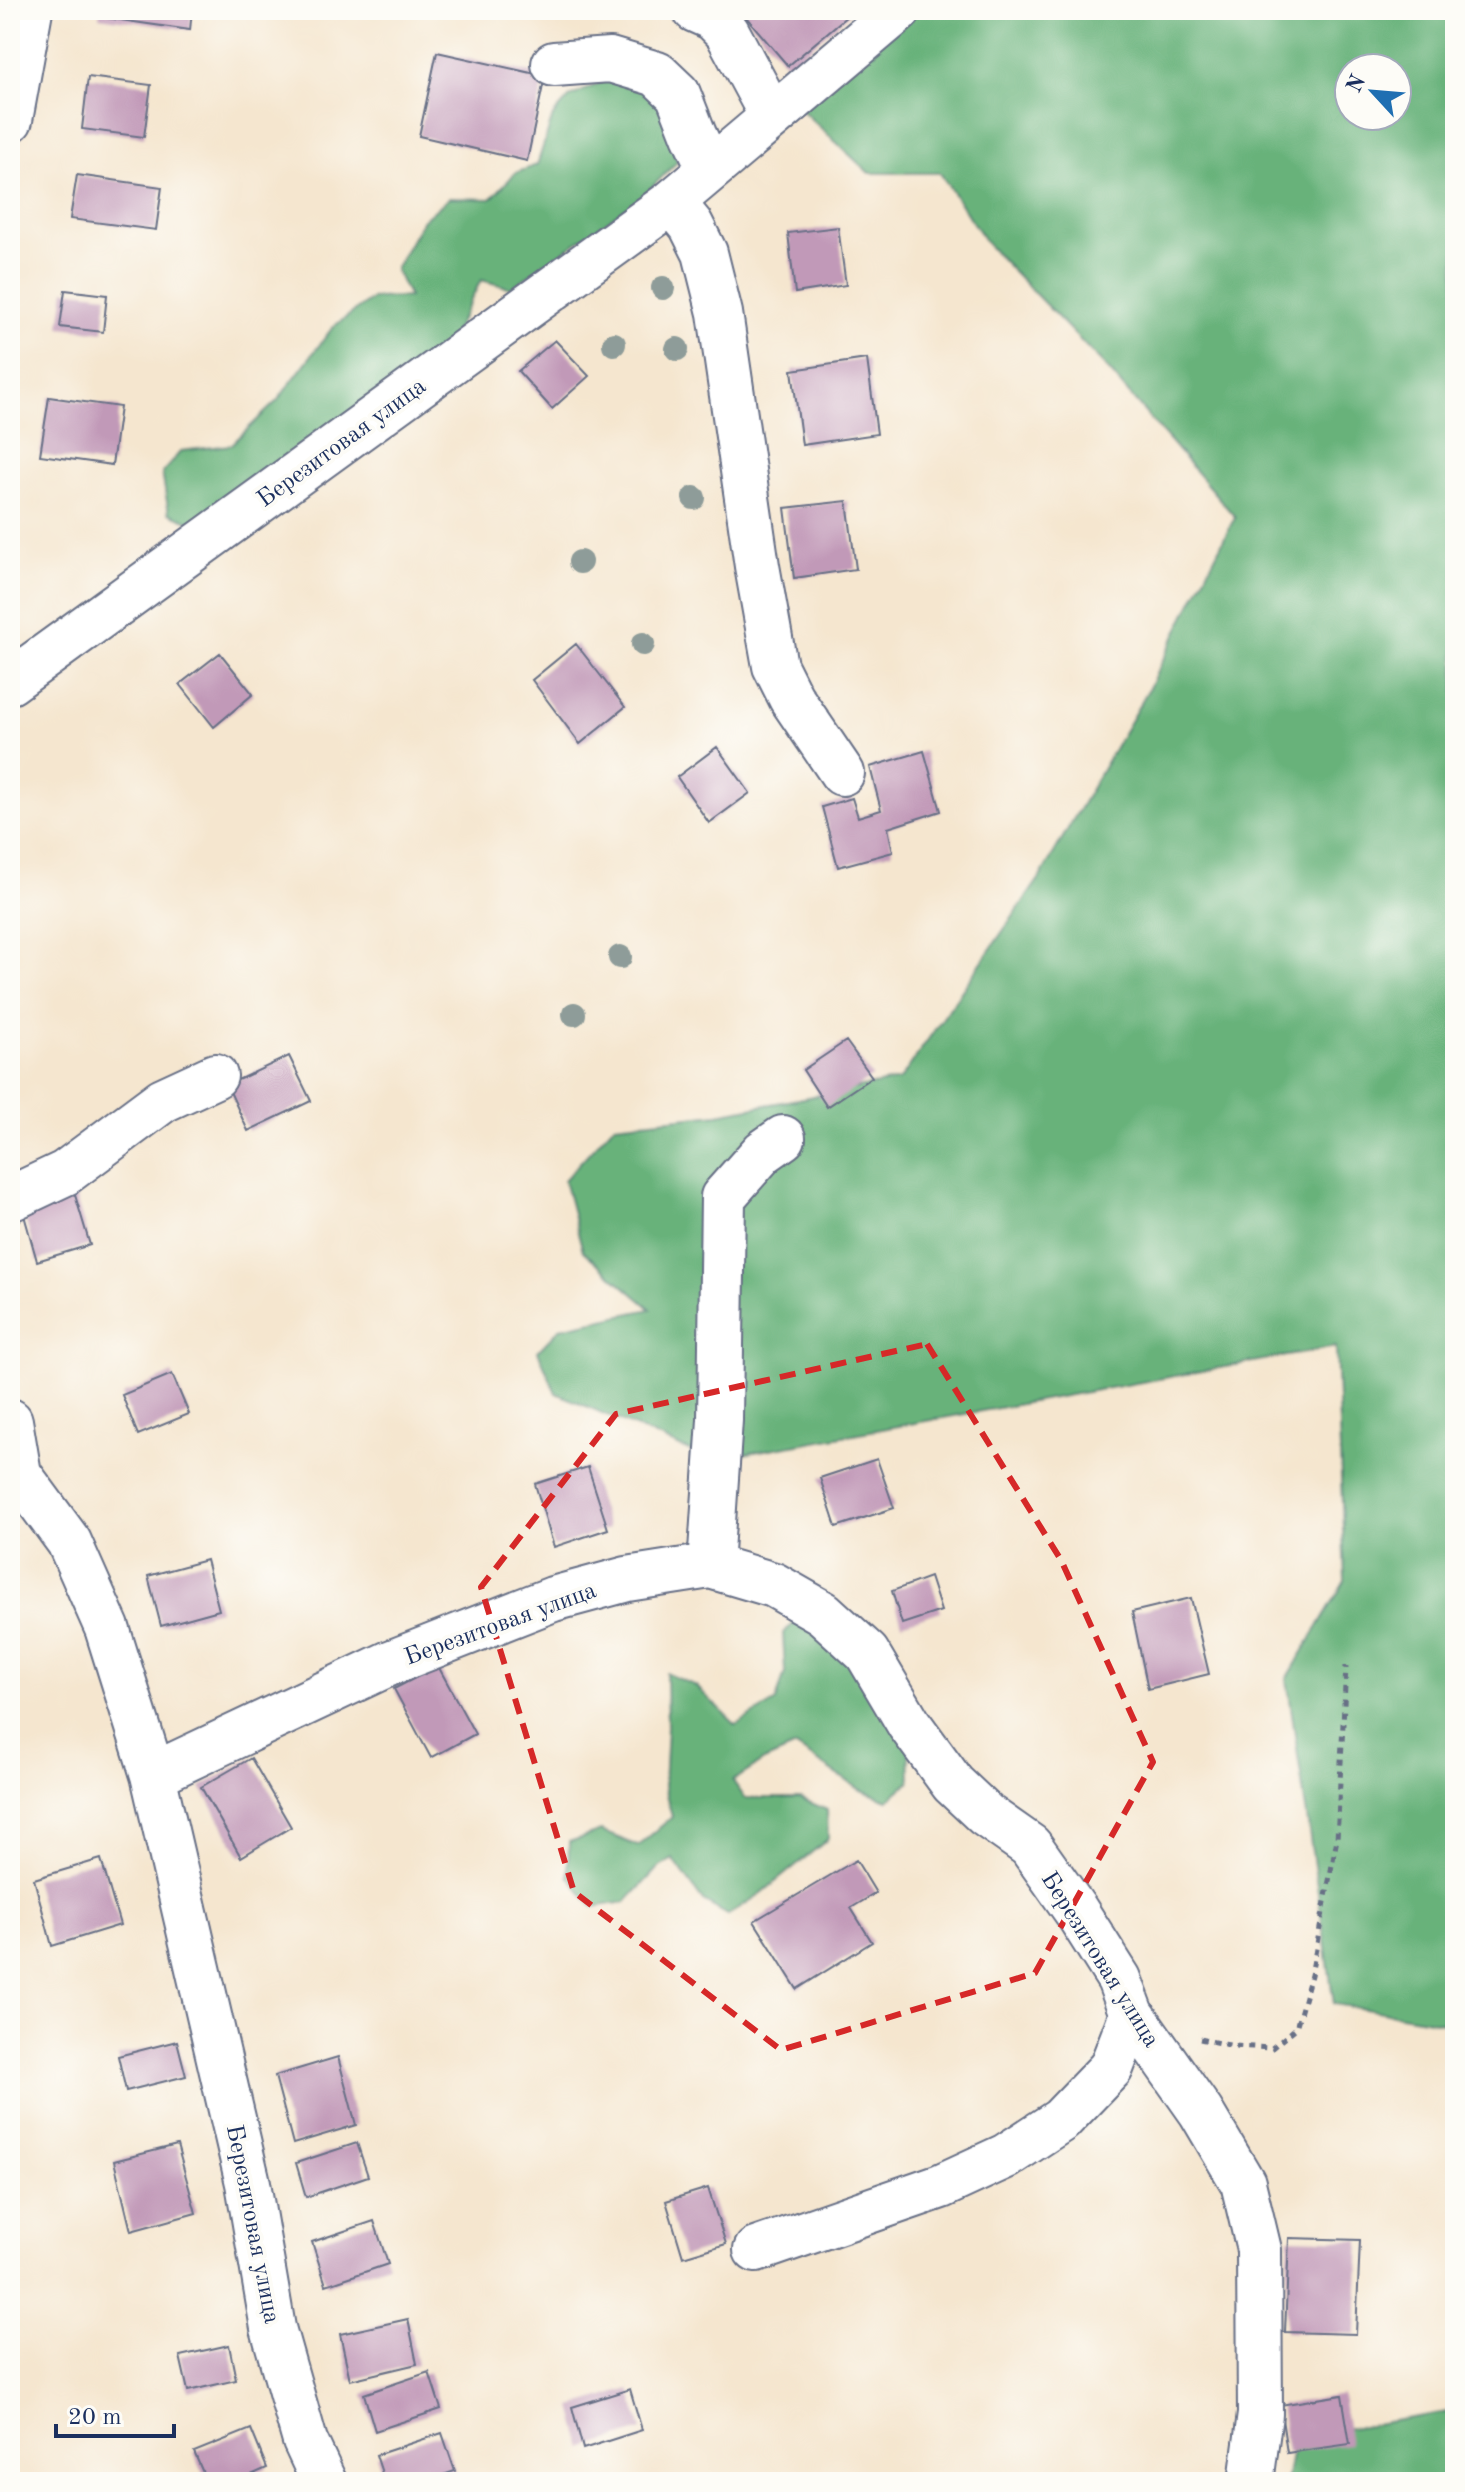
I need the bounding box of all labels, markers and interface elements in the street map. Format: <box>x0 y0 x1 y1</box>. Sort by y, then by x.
north arrow <box>1333 52 1413 132</box>
text: N <box>1343 72 1370 96</box>
street label: Березитовая улица <box>253 374 431 513</box>
street label: Березитовая улица <box>402 1579 600 1671</box>
street label: Березитовая улица <box>1036 1868 1163 2052</box>
street label: Березитовая улица <box>221 2123 283 2326</box>
scale bar <box>56 2388 174 2438</box>
text: 20 m <box>68 2406 122 2430</box>

